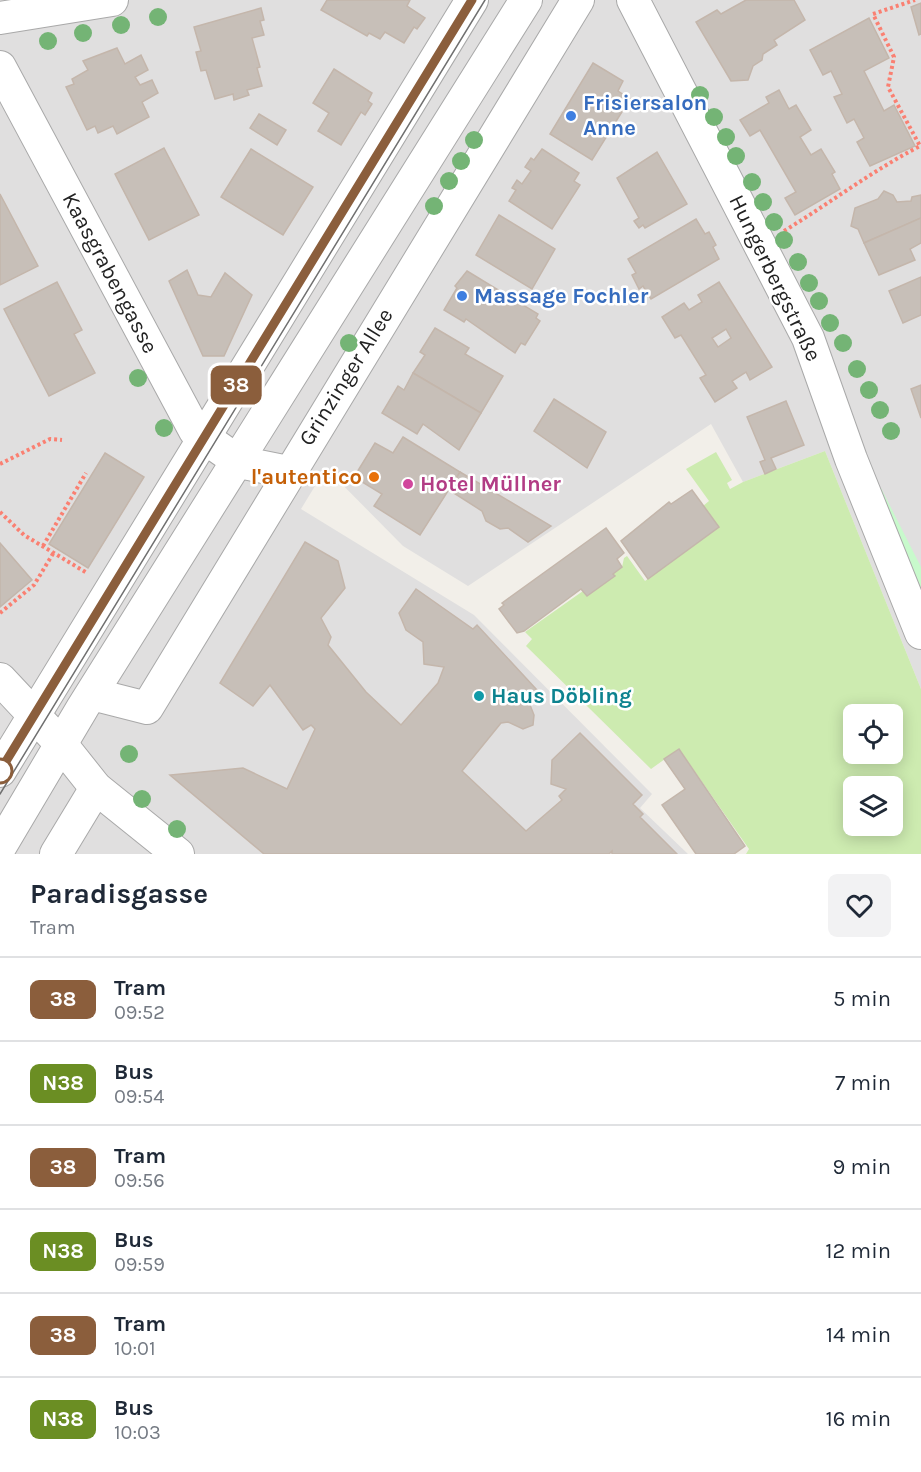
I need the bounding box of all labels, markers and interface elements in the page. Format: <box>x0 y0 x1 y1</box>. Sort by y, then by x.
place label: Frisiersalon Anne <box>583 90 707 141</box>
marker: Frisiersalon Anne <box>564 109 578 123</box>
street label: Kaasgrabengasse <box>57 188 163 358</box>
street label: Hungerbergstraße <box>723 190 827 366</box>
place label: Massage Fochler <box>474 283 649 309</box>
marker: Massage Fochler <box>455 289 469 303</box>
street label: Grinzinger Allee <box>293 304 399 450</box>
line badge: 38 <box>209 366 263 404</box>
text: 38 <box>223 373 249 397</box>
place label: l'autentico <box>251 464 362 490</box>
marker: l'autentico <box>367 470 381 484</box>
place label: Hotel Müllner <box>420 471 561 497</box>
marker: Hotel Müllner <box>401 477 415 491</box>
place label: Haus Döbling <box>491 683 632 709</box>
marker: Haus Döbling <box>472 689 486 703</box>
map controls <box>843 704 903 836</box>
button: locate <box>843 704 903 764</box>
unlabelled marker <box>0 758 13 784</box>
button: layers <box>843 776 903 836</box>
button: heart <box>828 874 891 937</box>
text: Paradisgasse <box>30 877 208 910</box>
text: Tram <box>30 916 76 939</box>
text: Tram <box>114 975 166 1001</box>
text: 5 min <box>833 986 891 1012</box>
text: 38 <box>50 987 76 1011</box>
text: 09:52 <box>114 1001 165 1024</box>
text: Bus <box>114 1059 154 1085</box>
text: 7 min <box>835 1070 891 1096</box>
text: N38 <box>42 1071 84 1095</box>
text: 09:54 <box>114 1085 165 1108</box>
text: Tram <box>114 1143 166 1169</box>
text: 9 min <box>833 1154 891 1180</box>
text: 38 <box>50 1155 76 1179</box>
text: 09:56 <box>114 1169 165 1192</box>
text: Bus <box>114 1227 154 1253</box>
text: 12 min <box>825 1238 891 1264</box>
text: N38 <box>42 1239 84 1263</box>
text: 09:59 <box>114 1253 165 1276</box>
text: Tram <box>114 1311 166 1337</box>
text: 14 min <box>826 1322 891 1348</box>
text: 38 <box>50 1323 76 1347</box>
text: 10:01 <box>114 1337 156 1360</box>
text: Bus <box>114 1395 154 1421</box>
text: 16 min <box>825 1406 891 1432</box>
text: N38 <box>42 1407 84 1431</box>
text: 10:03 <box>114 1421 161 1444</box>

